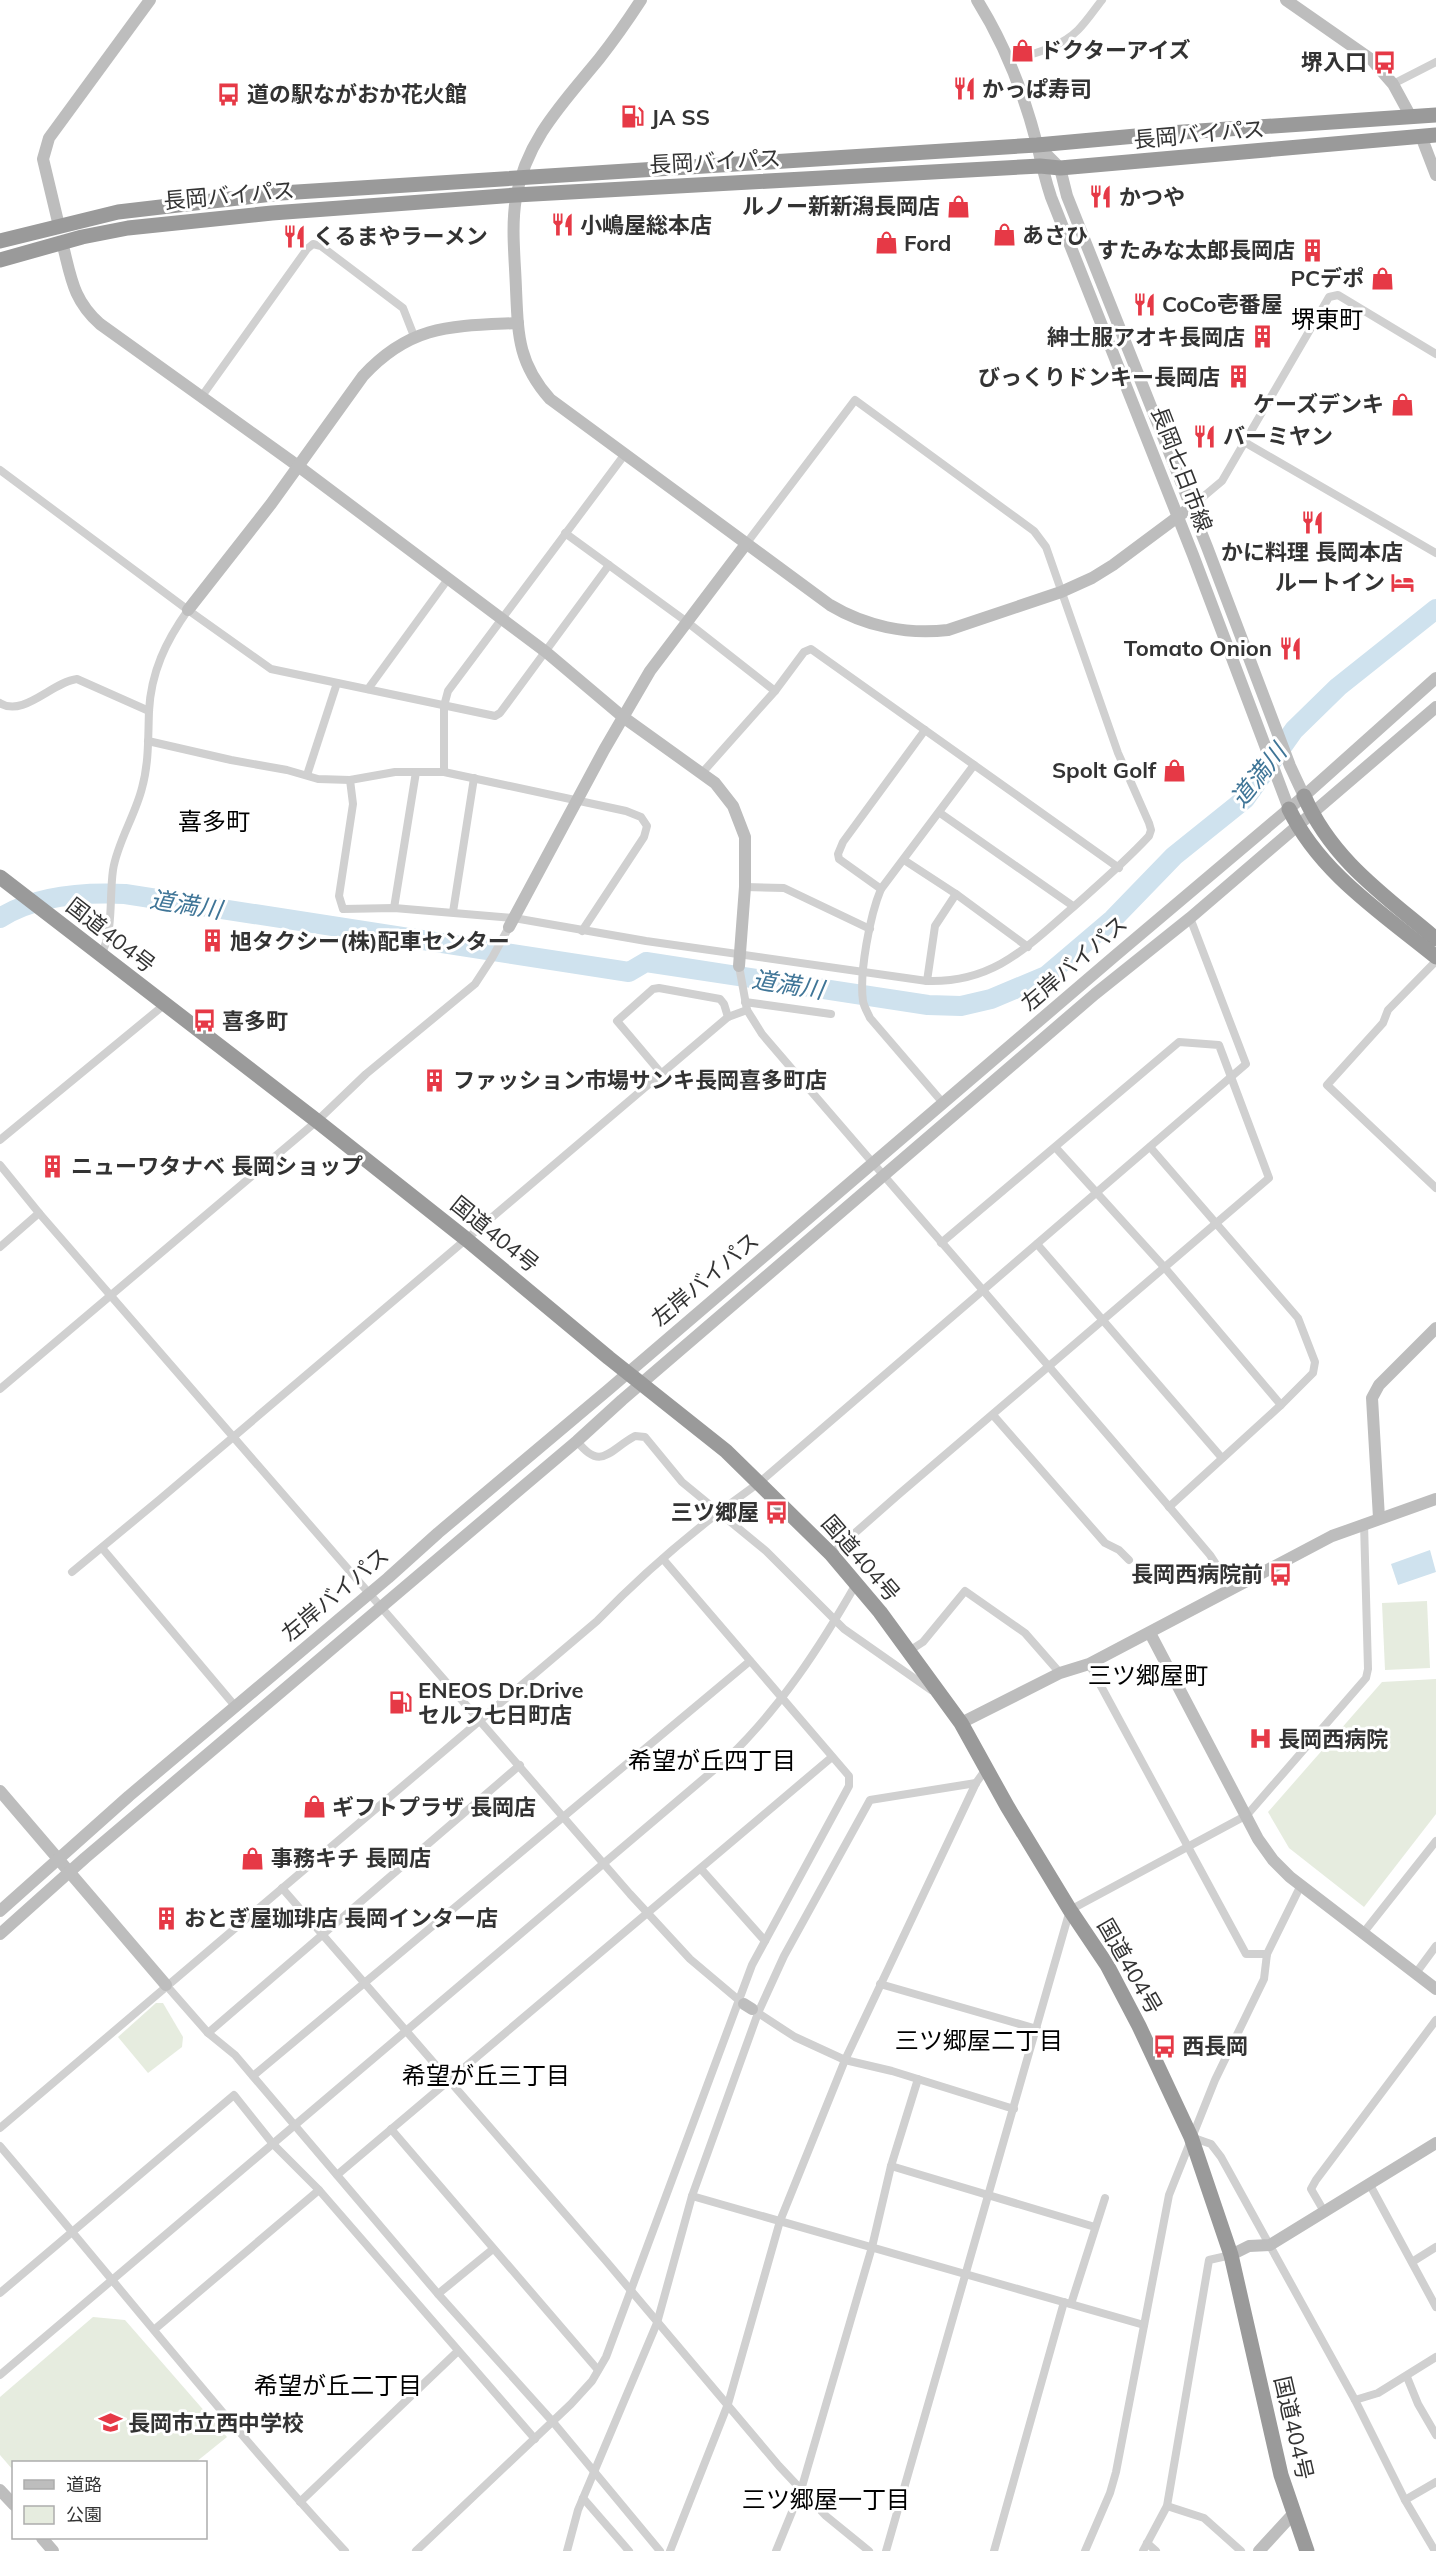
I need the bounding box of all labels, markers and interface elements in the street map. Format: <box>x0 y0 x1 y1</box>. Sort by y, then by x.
place label: ドクターアイズ <box>1040 36 1190 64</box>
shop icon: ドクターアイズ <box>1009 37 1035 63</box>
place label: 堺入口 <box>1301 48 1367 76</box>
bus stop icon: 堺入口 <box>1372 49 1398 75</box>
place label: かっぱ寿司 <box>982 75 1092 103</box>
restaurant icon: かっぱ寿司 <box>951 76 977 102</box>
place label: 道の駅ながおか花火館 <box>247 80 467 108</box>
bus stop icon: 道の駅ながおか花火館 <box>216 81 242 107</box>
place label: JA SS <box>651 103 710 131</box>
fuel station icon: JA SS <box>620 104 646 130</box>
street label: 長岡バイパス <box>1132 114 1266 154</box>
street label: 長岡バイパス <box>649 144 781 178</box>
street label: 長岡バイパス <box>162 175 296 215</box>
place label: かつや <box>1119 183 1185 211</box>
restaurant icon: かつや <box>1088 184 1114 210</box>
place label: ルノー新新潟長岡店 <box>742 192 940 220</box>
shop icon: ルノー新新潟長岡店 <box>945 193 971 219</box>
place label: 小嶋屋総本店 <box>580 211 712 239</box>
restaurant icon: 小嶋屋総本店 <box>549 212 575 238</box>
place label: あさひ <box>1022 221 1088 249</box>
place label: くるまやラーメン <box>313 222 488 250</box>
shop icon: あさひ <box>991 222 1017 248</box>
restaurant icon: くるまやラーメン <box>282 223 308 249</box>
place label: Ford <box>904 229 951 257</box>
shop icon: Ford <box>873 230 899 256</box>
place label: すたみな太郎長岡店 <box>1097 236 1295 264</box>
building icon: すたみな太郎長岡店 <box>1300 237 1326 263</box>
place label: PCデポ <box>1290 264 1364 292</box>
shop icon: PCデポ <box>1369 265 1395 291</box>
place label: CoCo壱番屋 <box>1162 290 1283 318</box>
restaurant icon: CoCo壱番屋 <box>1131 291 1157 317</box>
district label: 堺東町 <box>1291 304 1363 334</box>
place label: 紳士服アオキ長岡店 <box>1047 323 1245 351</box>
building icon: 紳士服アオキ長岡店 <box>1250 324 1276 350</box>
place label: びっくりドンキー長岡店 <box>978 363 1220 391</box>
building icon: びっくりドンキー長岡店 <box>1225 364 1251 390</box>
place label: ケーズデンキ <box>1253 390 1384 418</box>
shop icon: ケーズデンキ <box>1389 391 1415 417</box>
street label: 長岡七日市線 <box>1145 402 1219 536</box>
place label: バーミヤン <box>1223 422 1333 450</box>
restaurant icon: バーミヤン <box>1192 423 1218 449</box>
restaurant icon: かに料理 長岡本店 <box>1299 510 1325 536</box>
place label: かに料理 長岡本店 <box>1221 538 1403 566</box>
place label: ルートイン <box>1275 568 1385 596</box>
hotel icon: ルートイン <box>1390 569 1416 595</box>
place label: Tomato Onion <box>1124 634 1272 662</box>
restaurant icon: Tomato Onion <box>1277 635 1303 661</box>
water label: 道満川 <box>1224 735 1294 812</box>
place label: Spolt Golf <box>1052 756 1157 784</box>
shop icon: Spolt Golf <box>1161 757 1187 783</box>
district label: 喜多町 <box>178 806 250 836</box>
water label: 道満川 <box>148 884 227 925</box>
street label: 国道404号 <box>61 891 161 979</box>
street label: 左岸バイパス <box>1015 909 1133 1017</box>
place label: 旭タクシー(株)配車センター <box>230 927 510 955</box>
building icon: 旭タクシー(株)配車センター <box>199 928 225 954</box>
water label: 道満川 <box>750 964 829 1005</box>
place label: 喜多町 <box>222 1007 288 1035</box>
bus stop icon: 喜多町 <box>191 1008 217 1034</box>
place label: ファッション市場サンキ長岡喜多町店 <box>453 1066 827 1094</box>
building icon: ファッション市場サンキ長岡喜多町店 <box>422 1067 448 1093</box>
place label: ニューワタナベ 長岡ショップ <box>71 1152 363 1180</box>
building icon: ニューワタナベ 長岡ショップ <box>40 1153 66 1179</box>
street label: 国道404号 <box>445 1190 545 1278</box>
street label: 左岸バイパス <box>646 1226 764 1332</box>
place label: 三ツ郷屋 <box>671 1498 759 1526</box>
bus stop icon: 三ツ郷屋 <box>764 1499 790 1525</box>
street label: 国道404号 <box>816 1509 906 1607</box>
street label: 左岸バイパス <box>276 1541 394 1647</box>
place label: 長岡西病院前 <box>1131 1560 1263 1588</box>
bus stop icon: 長岡西病院前 <box>1268 1561 1294 1587</box>
district label: 三ツ郷屋町 <box>1088 1660 1208 1690</box>
place label: ENEOS Dr.Drive セルフ七日町店 <box>418 1676 584 1729</box>
fuel station icon: ENEOS Dr.Drive セルフ七日町店 <box>387 1690 413 1716</box>
place label: 長岡西病院 <box>1278 1725 1388 1753</box>
hospital icon: 長岡西病院 <box>1247 1726 1273 1752</box>
district label: 希望が丘四丁目 <box>628 1745 796 1775</box>
place label: ギフトプラザ 長岡店 <box>332 1793 536 1821</box>
shop icon: ギフトプラザ 長岡店 <box>301 1794 327 1820</box>
place label: 事務キチ 長岡店 <box>271 1844 431 1872</box>
shop icon: 事務キチ 長岡店 <box>240 1845 266 1871</box>
place label: おとぎ屋珈琲店 長岡インター店 <box>184 1904 498 1932</box>
building icon: おとぎ屋珈琲店 長岡インター店 <box>153 1905 179 1931</box>
street label: 国道404号 <box>1091 1913 1169 2019</box>
district label: 三ツ郷屋二丁目 <box>895 2025 1063 2055</box>
place label: 西長岡 <box>1182 2032 1248 2060</box>
bus stop icon: 西長岡 <box>1151 2033 1177 2059</box>
district label: 希望が丘三丁目 <box>402 2060 570 2090</box>
district label: 希望が丘二丁目 <box>254 2370 422 2400</box>
street label: 国道404号 <box>1268 2373 1320 2483</box>
place label: 長岡市立西中学校 <box>128 2409 304 2437</box>
school or university icon: 長岡市立西中学校 <box>97 2410 123 2436</box>
legend <box>12 2461 207 2539</box>
text: 道路 <box>66 2473 102 2496</box>
district label: 三ツ郷屋一丁目 <box>742 2484 910 2514</box>
text: 公園 <box>66 2503 102 2526</box>

